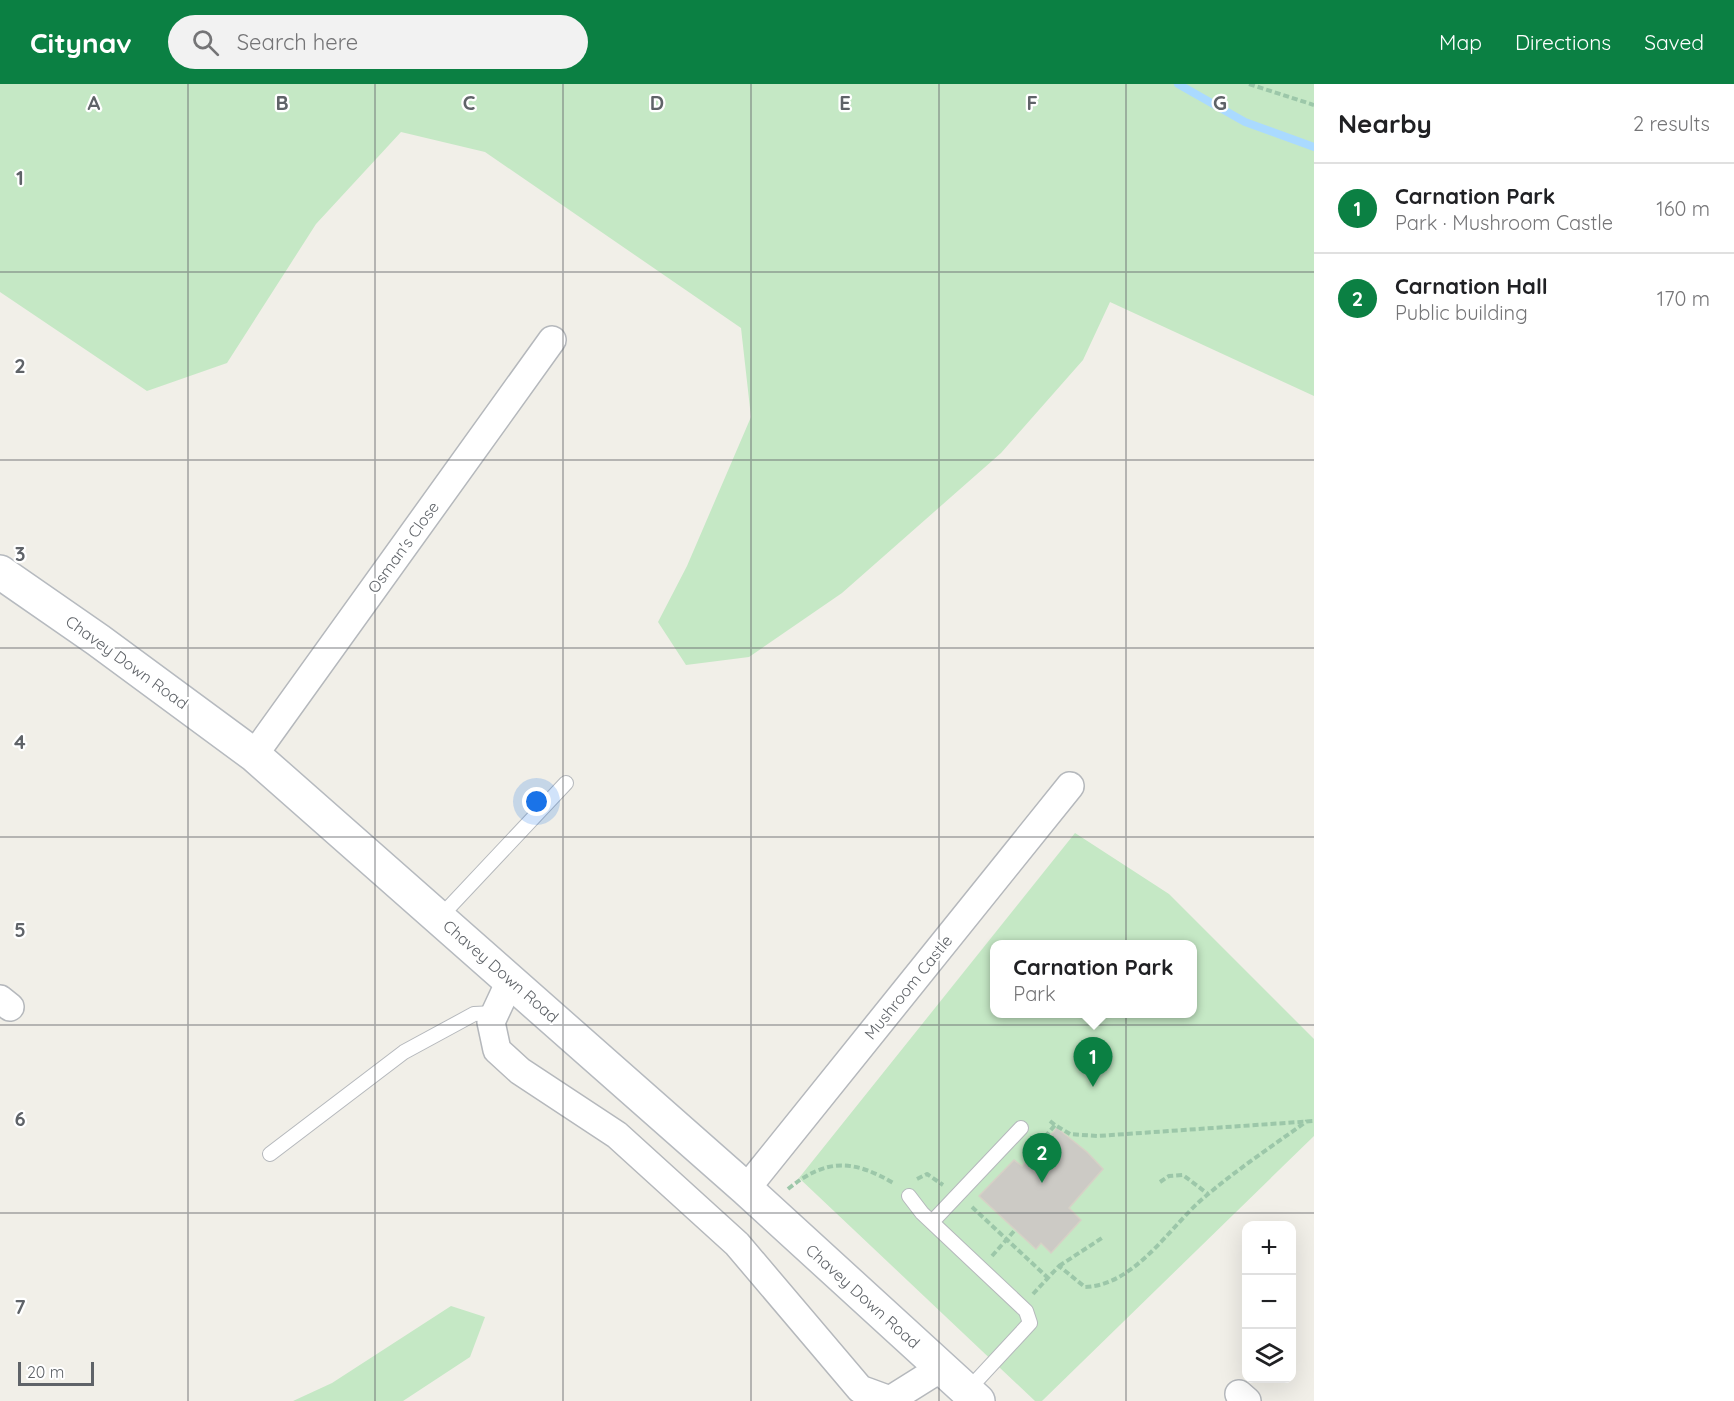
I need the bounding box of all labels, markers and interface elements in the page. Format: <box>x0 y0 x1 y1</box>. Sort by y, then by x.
search box <box>168 15 588 69</box>
text: Citynav <box>30 25 132 60</box>
icon: search <box>189 26 222 59</box>
text: Search here <box>237 28 358 56</box>
text: Map <box>1439 29 1482 55</box>
text: Directions <box>1515 29 1611 55</box>
text: Saved <box>1644 29 1704 55</box>
text: A <box>88 90 101 115</box>
text: B <box>275 90 289 115</box>
text: C <box>463 90 476 115</box>
text: D <box>650 90 664 115</box>
text: E <box>839 90 851 115</box>
text: F <box>1026 90 1038 115</box>
text: G <box>1213 90 1227 115</box>
text: Nearby <box>1338 107 1432 140</box>
text: 2 results <box>1633 111 1710 136</box>
text: 1 <box>16 165 24 190</box>
text: Carnation Park <box>1395 182 1555 210</box>
text: 1 <box>1354 196 1361 221</box>
text: 160 m <box>1656 196 1710 221</box>
text: Park · Mushroom Castle <box>1395 210 1613 235</box>
text: Carnation Hall <box>1395 272 1548 300</box>
text: 2 <box>1352 286 1363 311</box>
text: 170 m <box>1657 286 1710 311</box>
text: Public building <box>1395 300 1528 325</box>
text: 2 <box>14 353 26 378</box>
street label: Osman's Close <box>363 497 443 597</box>
text: 3 <box>15 541 25 566</box>
street label: Chavey Down Road <box>62 611 192 713</box>
text: 4 <box>14 729 26 754</box>
your location <box>522 787 551 816</box>
street label: Chavey Down Road <box>439 915 563 1027</box>
text: 5 <box>14 917 26 942</box>
street label: Mushroom Castle <box>860 931 956 1043</box>
popup <box>990 940 1197 1018</box>
text: Carnation Park <box>1013 953 1174 981</box>
text: Park <box>1013 981 1056 1006</box>
pin: 1 <box>1074 1038 1112 1087</box>
text: 6 <box>14 1106 26 1131</box>
pin: 2 <box>1022 1134 1062 1183</box>
map controls <box>1242 1221 1296 1383</box>
button: + <box>1242 1221 1296 1275</box>
street label: Chavey Down Road <box>802 1240 924 1352</box>
button: − <box>1242 1275 1296 1329</box>
text: 7 <box>15 1294 26 1319</box>
button: layers <box>1242 1329 1296 1383</box>
scale bar <box>18 1359 94 1386</box>
text: 20 m <box>27 1362 64 1382</box>

